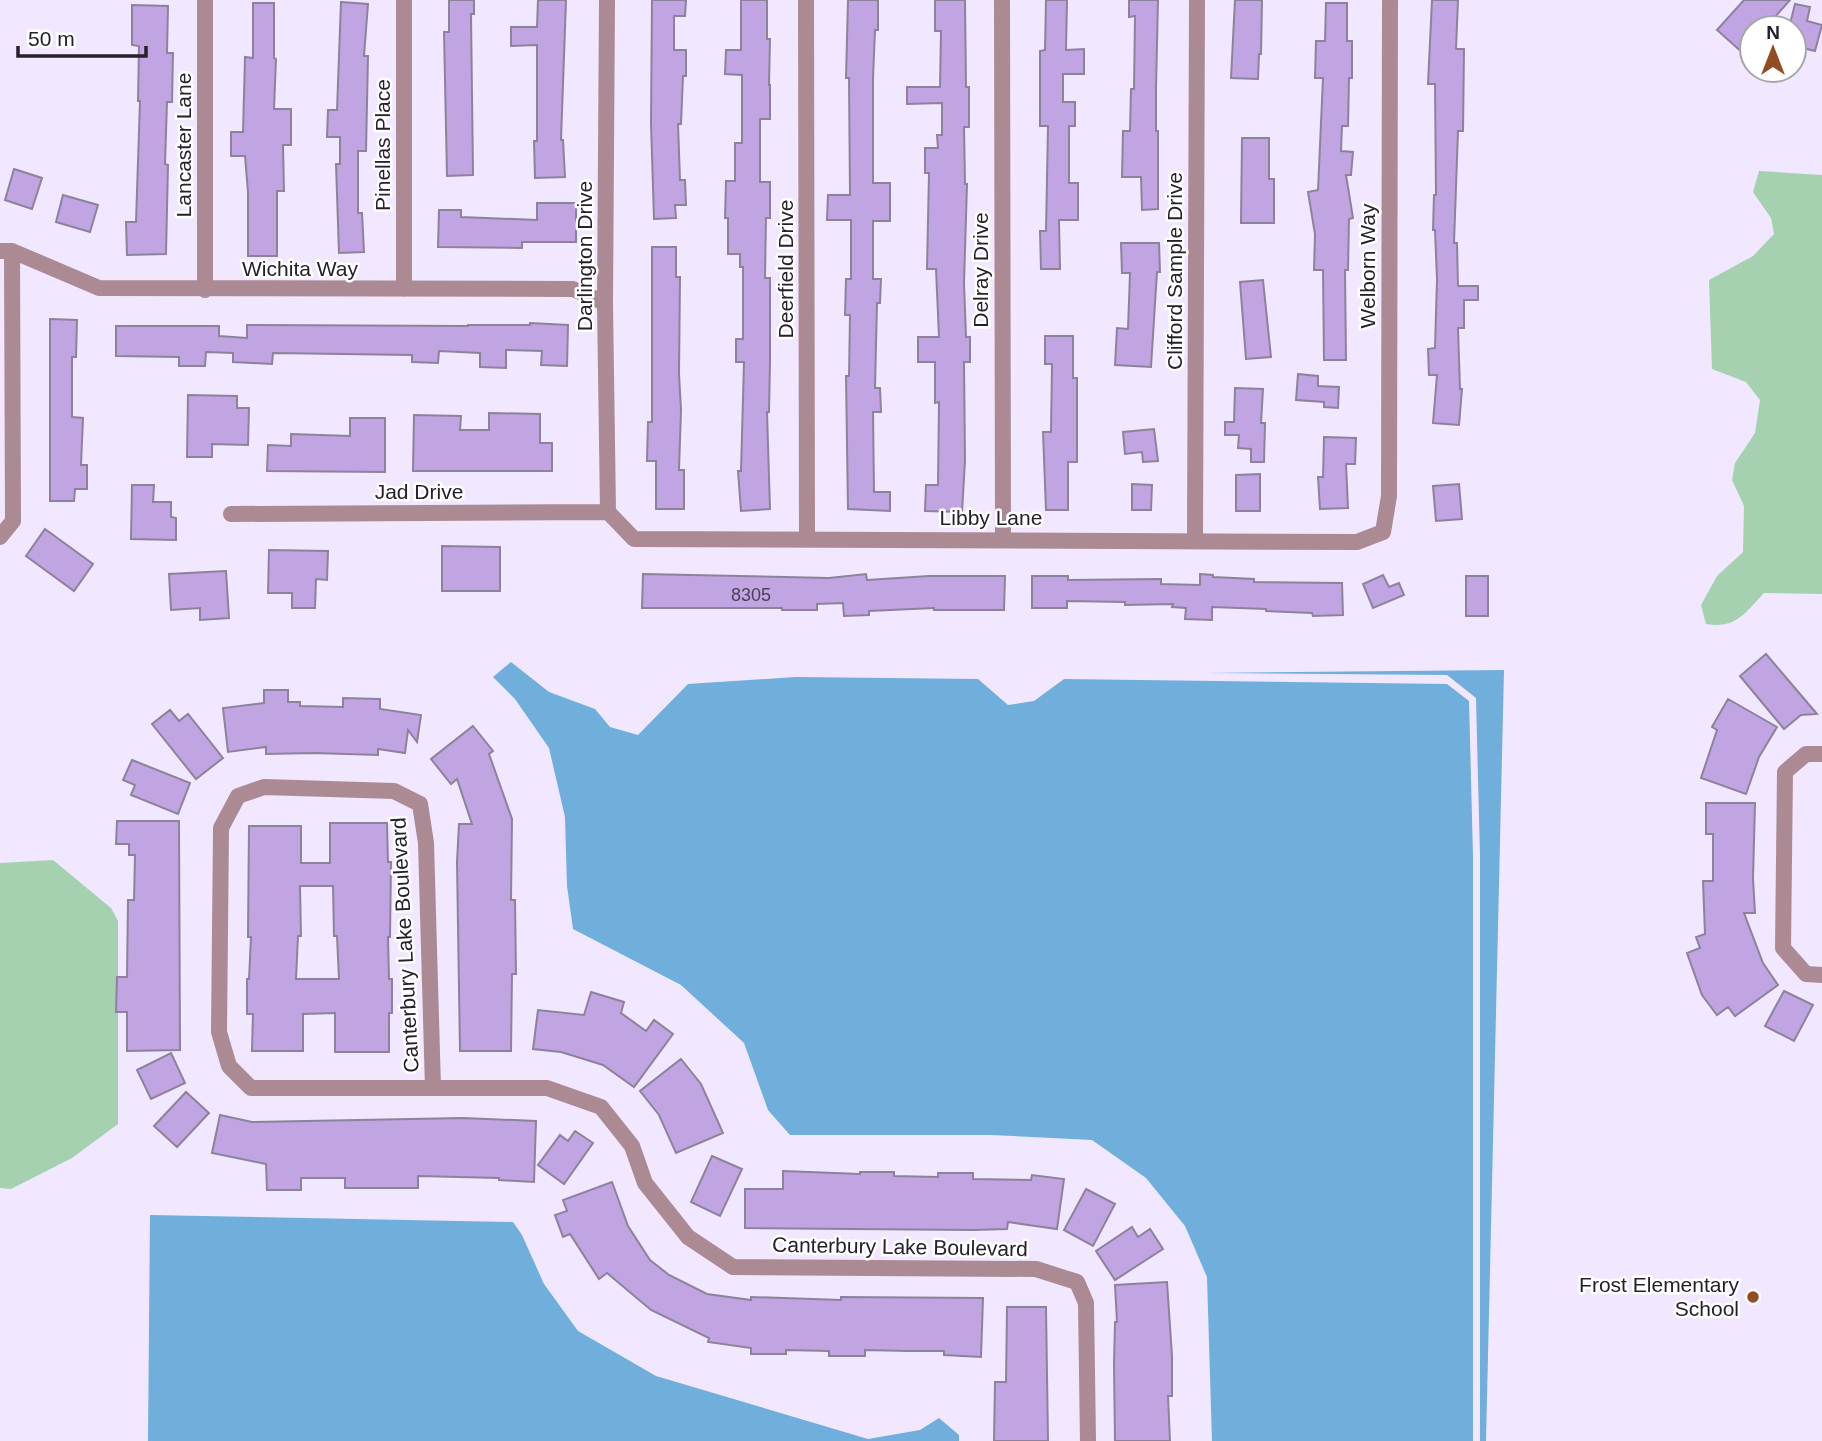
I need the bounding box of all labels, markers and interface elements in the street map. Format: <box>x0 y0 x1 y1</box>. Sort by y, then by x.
scale bar <box>18 14 145 58</box>
north arrow <box>1738 14 1808 84</box>
text: N <box>1766 22 1780 43</box>
text: 50 m <box>28 27 75 50</box>
street label: Lancaster Lane <box>172 73 195 217</box>
street label: Pinellas Place <box>371 79 394 211</box>
street label: Clifford Sample Drive <box>1163 172 1186 370</box>
street label: Darlington Drive <box>573 181 596 331</box>
street label: Deerfield Drive <box>774 200 797 338</box>
street label: Welborn Way <box>1356 203 1379 328</box>
street label: Delray Drive <box>969 212 992 328</box>
street label: Wichita Way <box>242 257 358 280</box>
street label: Jad Drive <box>375 480 463 503</box>
street label: Libby Lane <box>940 506 1042 529</box>
house number: 8305 <box>731 585 771 605</box>
street label: Canterbury Lake Boulevard <box>386 817 423 1073</box>
street label: Canterbury Lake Boulevard <box>772 1233 1028 1260</box>
place label: Frost Elementary School <box>1579 1273 1739 1320</box>
marker: Frost Elementary School <box>1745 1289 1761 1305</box>

